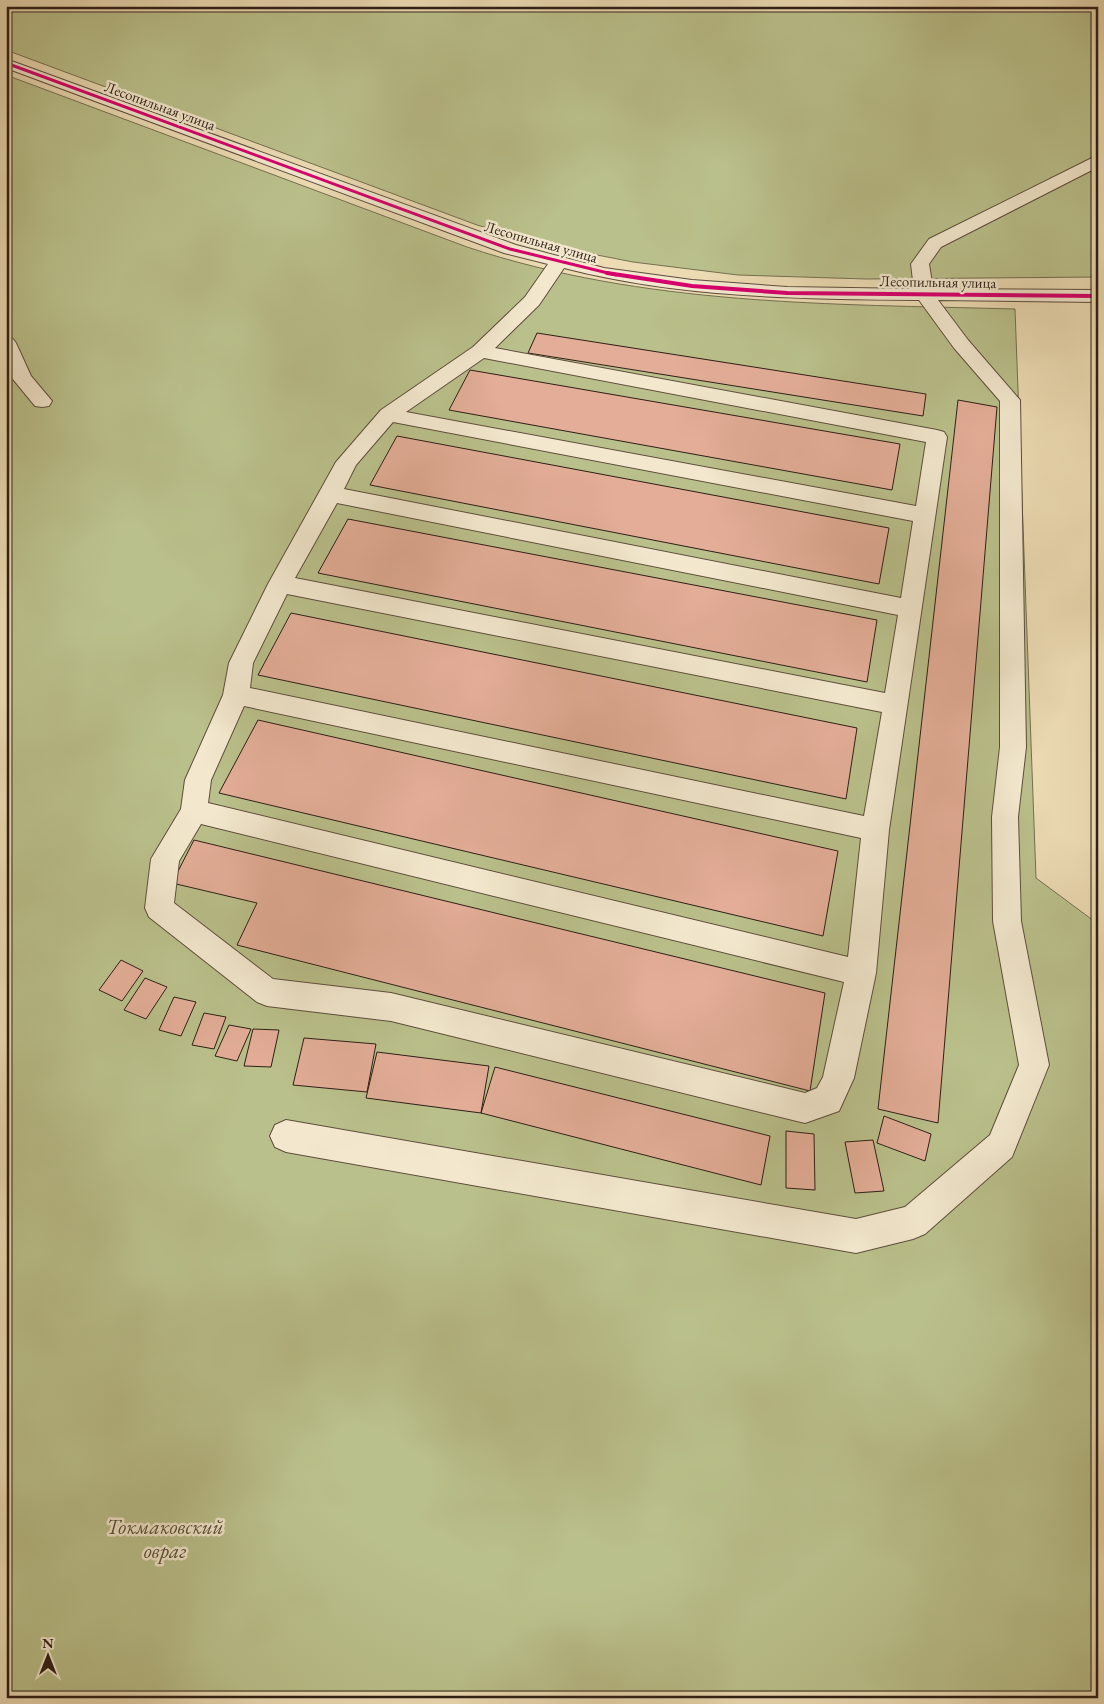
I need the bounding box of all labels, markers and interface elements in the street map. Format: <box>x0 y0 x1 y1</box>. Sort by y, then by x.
street label: Лесопильная улица <box>102 77 218 134</box>
street label: Лесопильная улица <box>482 216 600 267</box>
street label: Лесопильная улица <box>880 271 996 292</box>
park label: Токмаковский овраг <box>107 1513 224 1564</box>
north arrow <box>22 1632 72 1682</box>
text: N <box>42 1634 54 1652</box>

